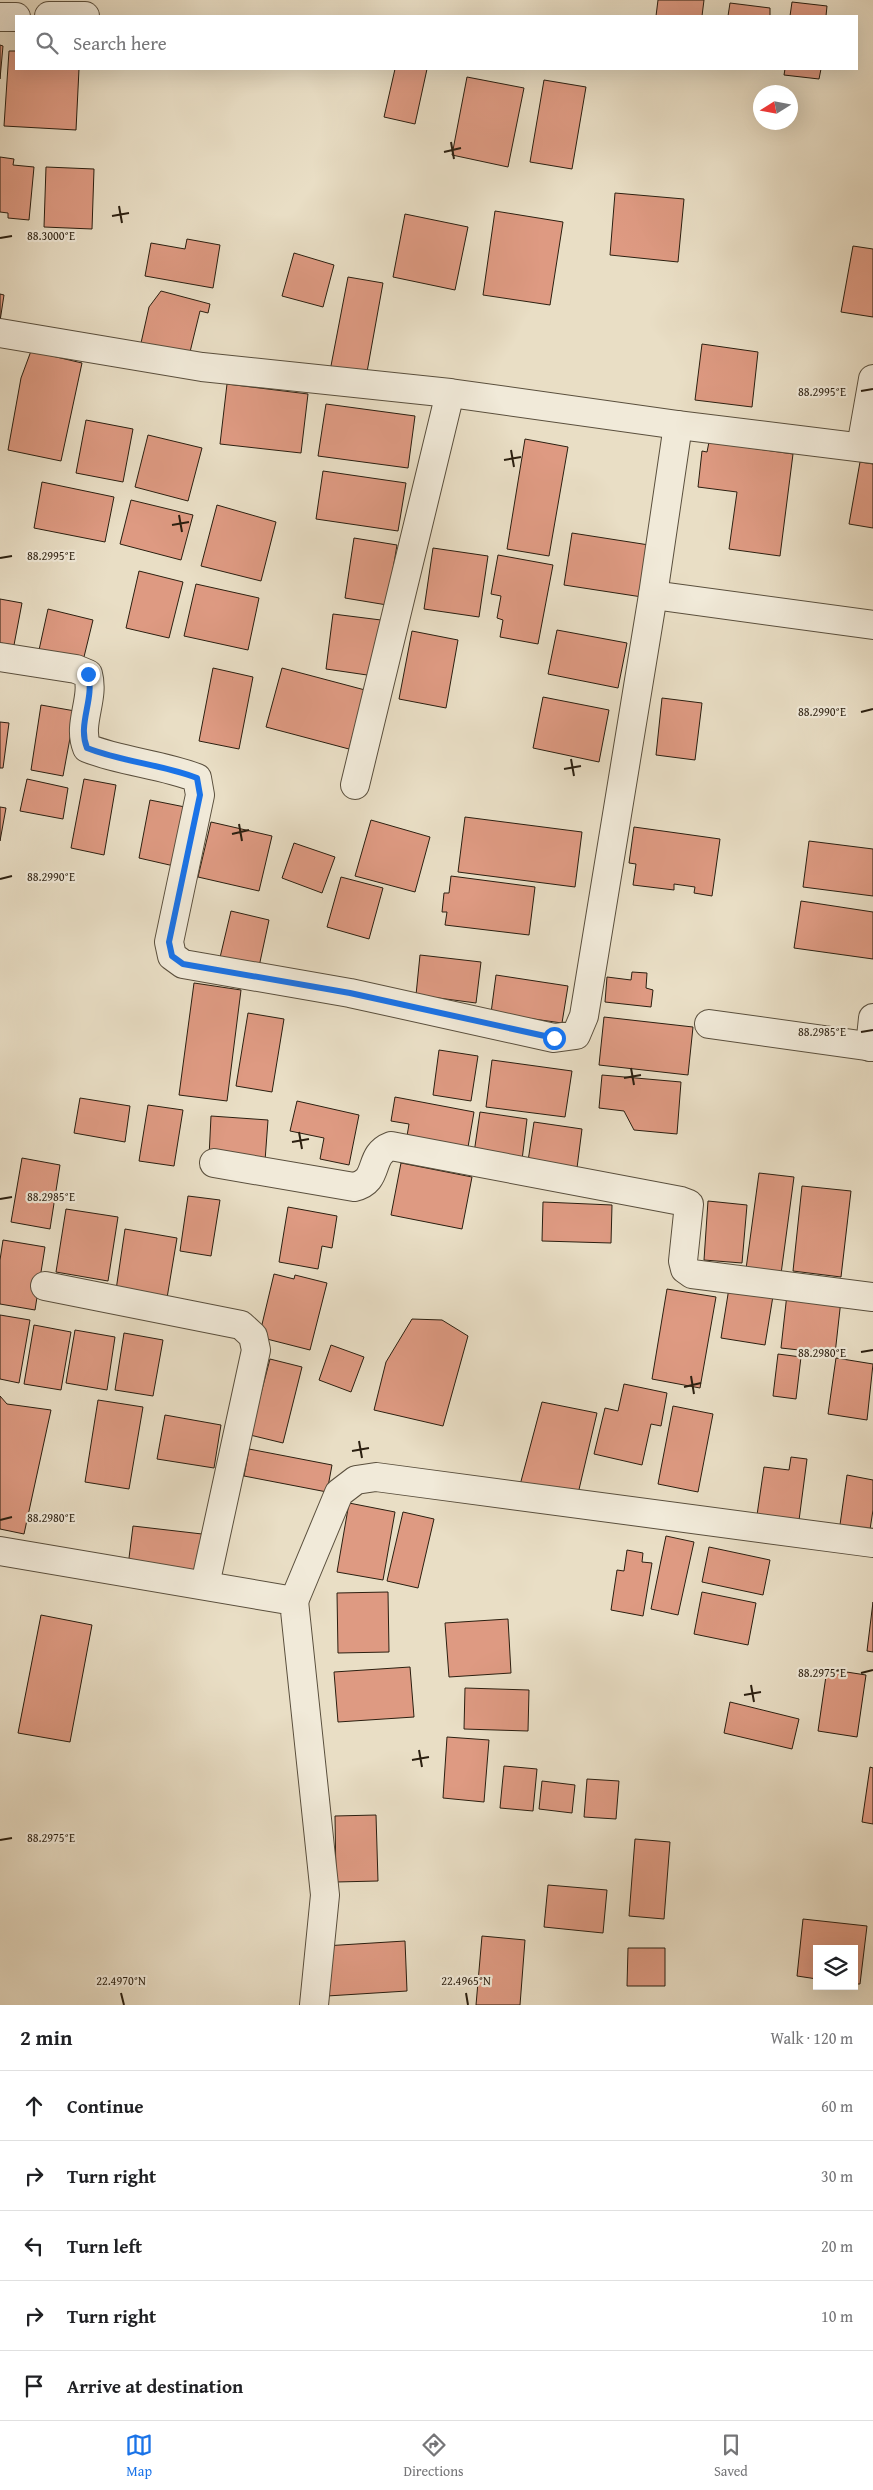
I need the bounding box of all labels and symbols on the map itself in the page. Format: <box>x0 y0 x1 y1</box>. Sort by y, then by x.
north arrow <box>753 85 798 130</box>
text: 88.3000°E <box>27 227 75 244</box>
text: 88.2995°E <box>798 383 846 400</box>
text: 88.2995°E <box>27 547 75 564</box>
route end <box>77 663 100 686</box>
text: 88.2990°E <box>798 703 846 720</box>
text: 88.2990°E <box>27 868 75 885</box>
text: 88.2985°E <box>798 1023 846 1040</box>
route start <box>543 1027 566 1050</box>
text: 88.2985°E <box>27 1188 75 1205</box>
text: 88.2980°E <box>798 1344 846 1361</box>
text: 88.2980°E <box>27 1509 75 1526</box>
text: 88.2975°E <box>798 1664 846 1681</box>
text: 88.2975°E <box>27 1829 75 1846</box>
text: 22.4970°N <box>96 1972 146 1989</box>
text: 22.4965°N <box>441 1972 491 1989</box>

